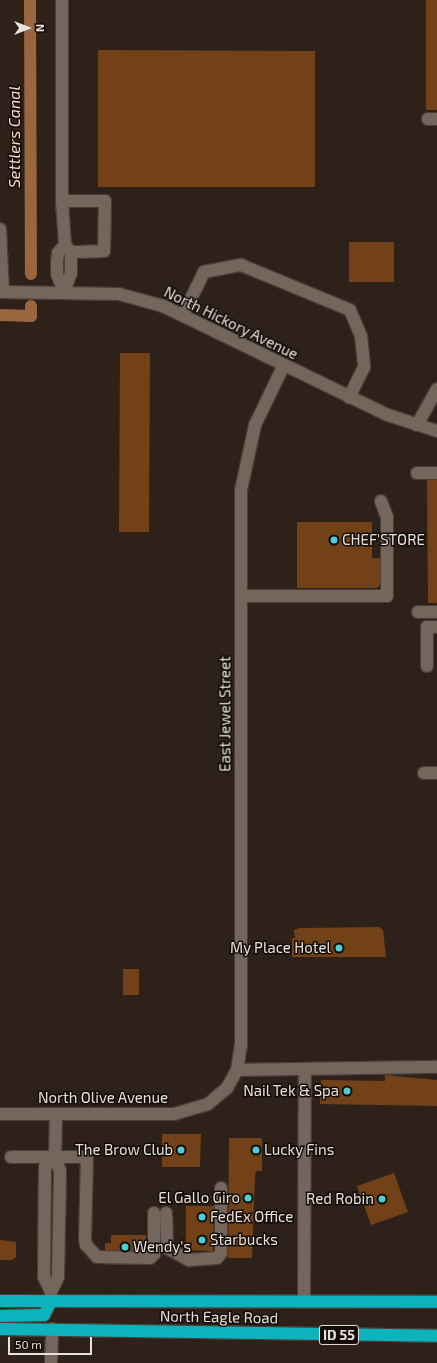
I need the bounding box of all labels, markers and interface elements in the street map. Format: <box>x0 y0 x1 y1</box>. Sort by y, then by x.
north arrow <box>8 8 48 48</box>
text: N <box>34 24 47 32</box>
water label: Settlers Canal <box>4 86 24 188</box>
street label: North Hickory Avenue <box>161 283 301 363</box>
place label: CHEF'STORE <box>342 531 425 549</box>
marker: CHEF'STORE <box>329 535 339 545</box>
street label: East Jewel Street <box>216 656 234 772</box>
place label: My Place Hotel <box>230 939 331 957</box>
marker: My Place Hotel <box>334 943 344 953</box>
place label: Nail Tek & Spa <box>242 1082 339 1100</box>
marker: Nail Tek & Spa <box>342 1086 352 1096</box>
street label: North Olive Avenue <box>38 1089 168 1107</box>
place label: The Brow Club <box>75 1141 173 1159</box>
place label: Lucky Fins <box>264 1141 335 1159</box>
marker: The Brow Club <box>176 1145 186 1155</box>
marker: Lucky Fins <box>251 1145 261 1155</box>
place label: El Gallo Giro <box>158 1189 240 1207</box>
place label: Red Robin <box>306 1190 374 1208</box>
marker: El Gallo Giro <box>243 1193 253 1203</box>
marker: Red Robin <box>377 1194 387 1204</box>
place label: FedEx Office <box>210 1208 293 1226</box>
marker: FedEx Office <box>197 1212 207 1222</box>
place label: Starbucks <box>210 1231 278 1249</box>
marker: Starbucks <box>197 1235 207 1245</box>
place label: Wendy's <box>133 1238 191 1256</box>
marker: Wendy's <box>120 1242 130 1252</box>
street label: North Eagle Road <box>160 1307 278 1327</box>
road number: ID 55 <box>318 1323 360 1347</box>
scale bar <box>10 1329 94 1355</box>
text: 50 m <box>15 1337 42 1351</box>

